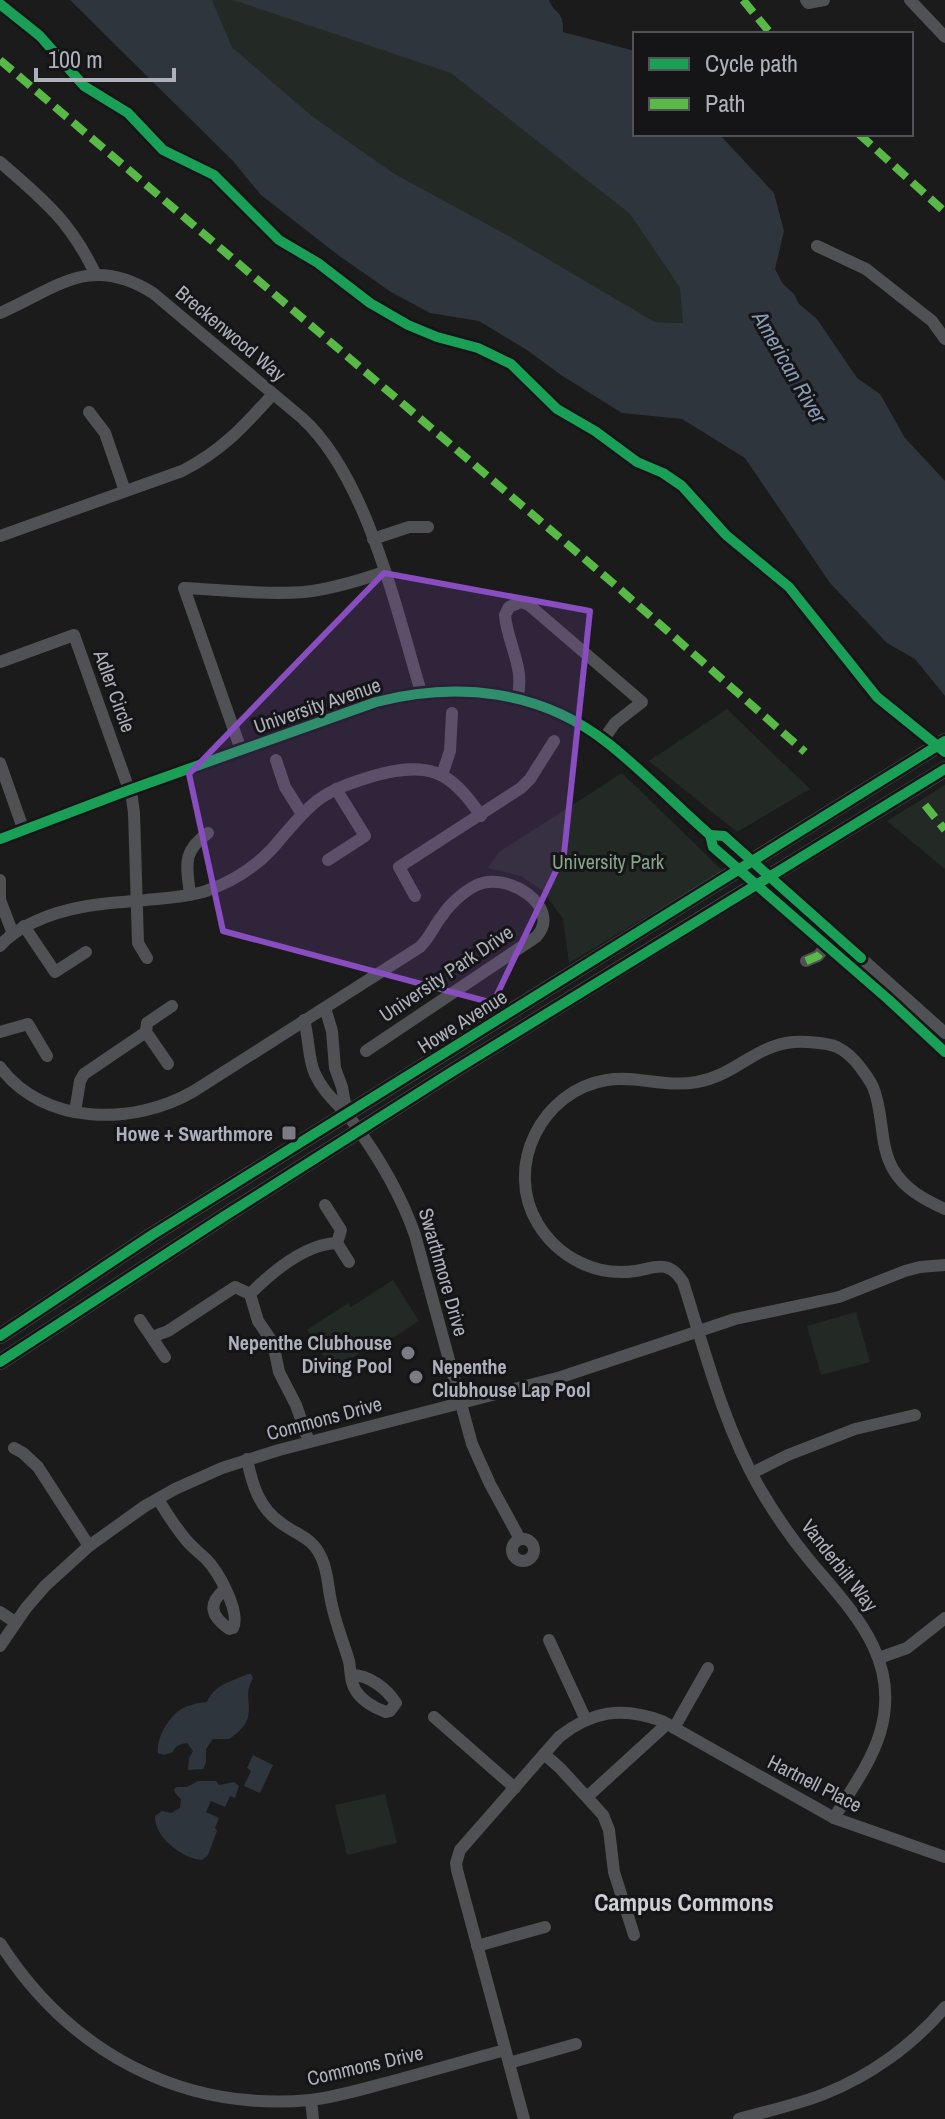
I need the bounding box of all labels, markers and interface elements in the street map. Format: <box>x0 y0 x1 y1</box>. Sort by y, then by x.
scale bar <box>36 32 174 82</box>
legend <box>633 32 913 136</box>
text: 100 m <box>48 43 103 75</box>
text: Cycle path <box>705 47 798 79</box>
text: Path <box>705 87 746 119</box>
street label: Breckenwood Way <box>170 279 292 388</box>
water label: American River <box>745 304 835 430</box>
street label: Adler Circle <box>87 645 142 736</box>
street label: University Avenue <box>250 671 384 739</box>
park label: University Park <box>552 848 665 875</box>
street label: University Park Drive <box>374 918 518 1028</box>
street label: Howe Avenue <box>412 983 512 1059</box>
place label: Howe + Swarthmore <box>116 1120 273 1147</box>
marker: Howe + Swarthmore <box>280 1124 298 1142</box>
street label: Swarthmore Drive <box>413 1205 475 1339</box>
place label: Nepenthe Clubhouse Diving Pool <box>228 1329 392 1379</box>
marker: Nepenthe Clubhouse Diving Pool <box>399 1344 417 1362</box>
place label: Nepenthe Clubhouse Lap Pool <box>432 1353 591 1403</box>
marker: Nepenthe Clubhouse Lap Pool <box>407 1368 425 1386</box>
street label: Commons Drive <box>263 1390 385 1446</box>
street label: Vanderbilt Way <box>795 1513 885 1617</box>
street label: Hartnell Place <box>763 1748 867 1818</box>
district label: Campus Commons <box>594 1886 774 1918</box>
street label: Commons Drive <box>304 2039 426 2091</box>

